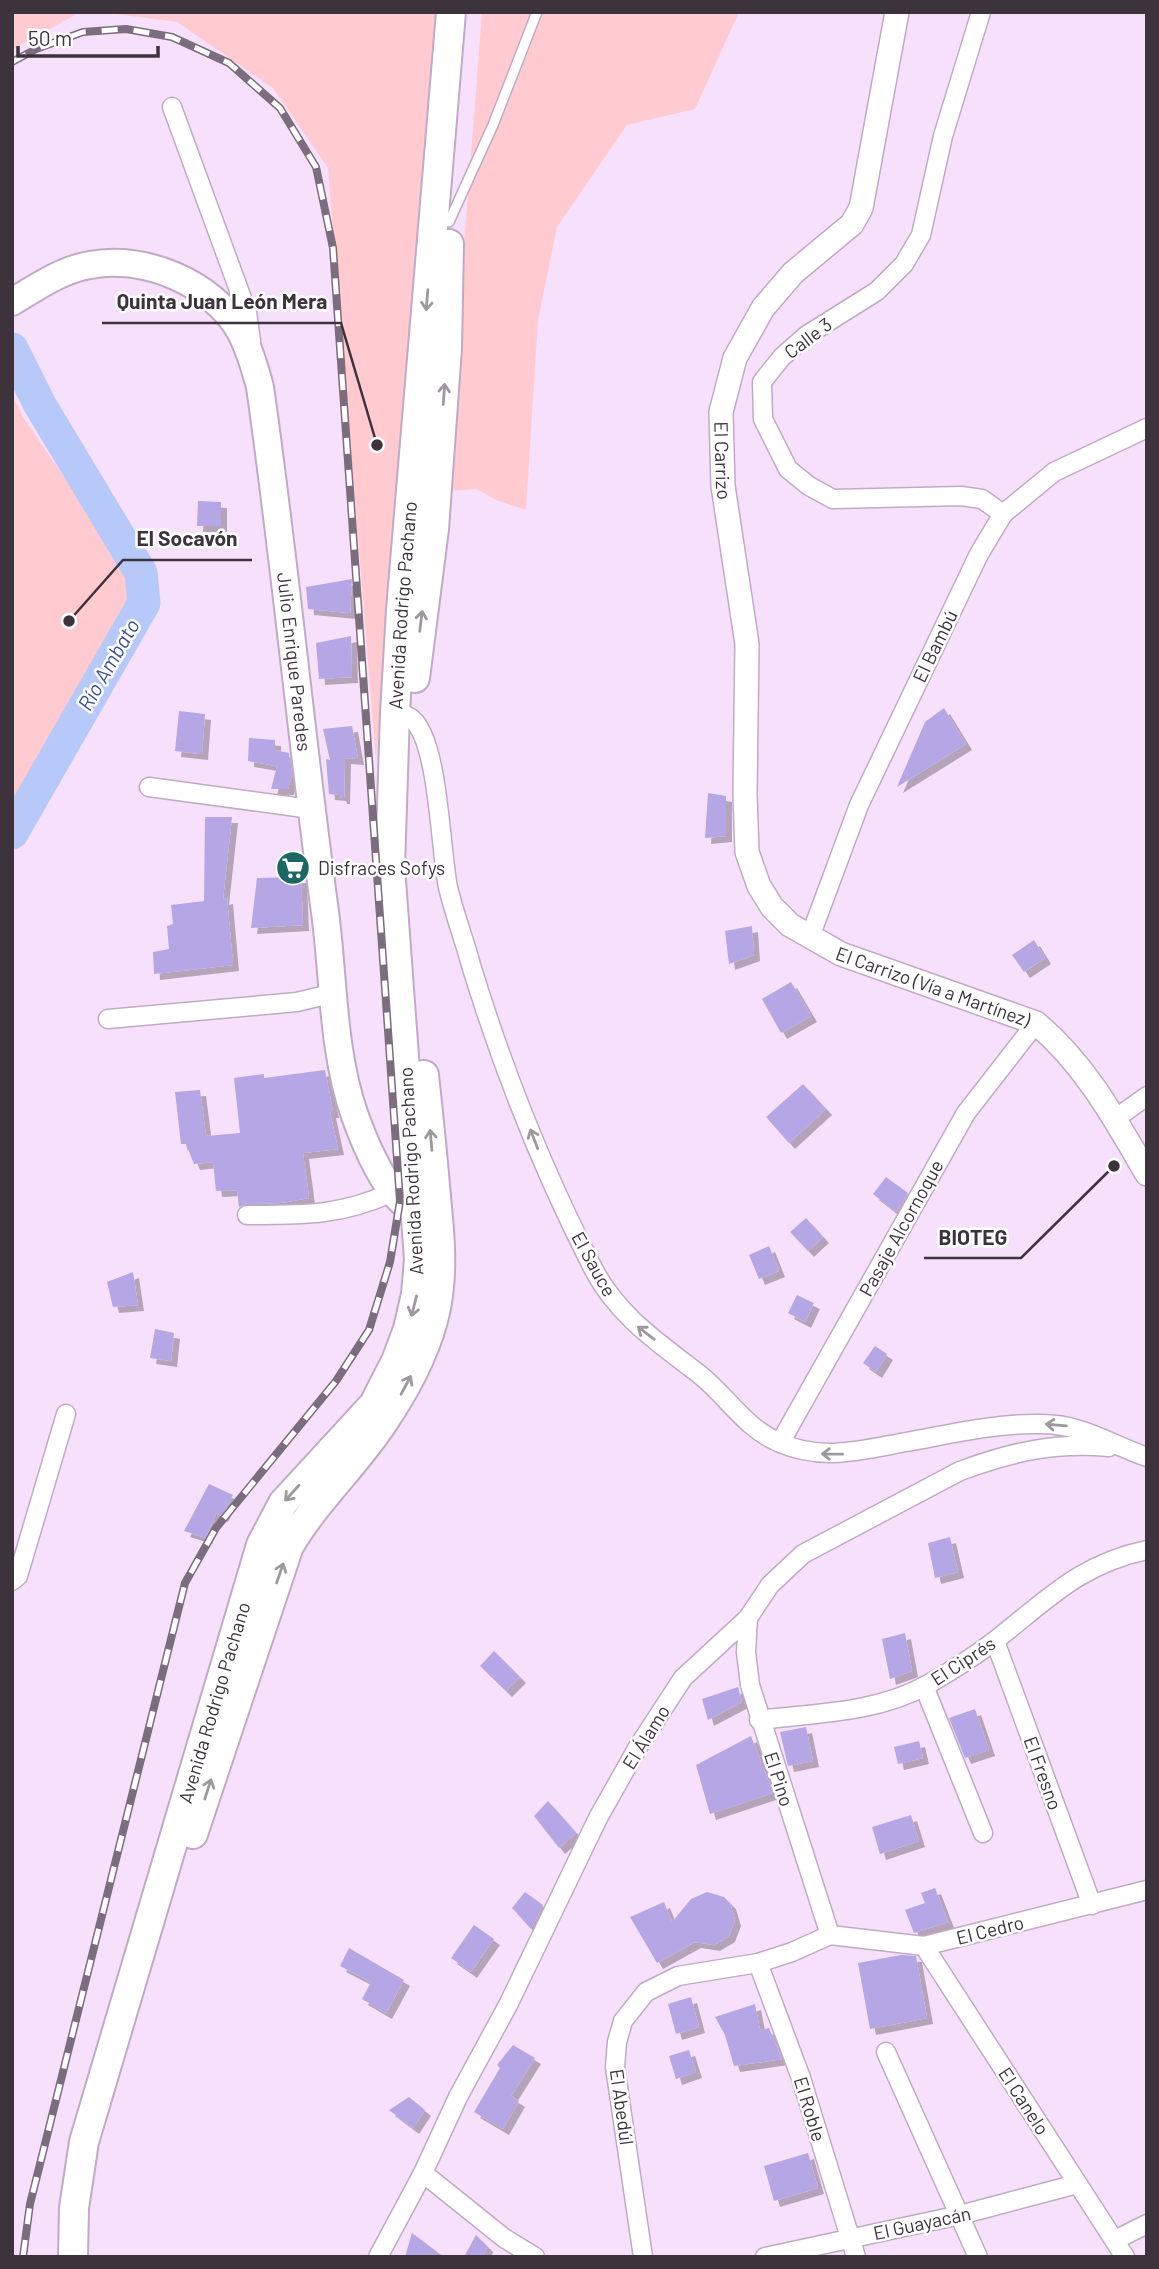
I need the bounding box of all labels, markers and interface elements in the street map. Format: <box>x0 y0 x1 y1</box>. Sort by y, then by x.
scale bar <box>18 14 158 58</box>
text: 50 m <box>28 25 72 50</box>
callout: Quinta Juan León Mera <box>102 281 341 323</box>
text: Quinta Juan León Mera <box>117 288 327 313</box>
one-way arrow <box>420 288 433 311</box>
street label: Calle 3 <box>779 312 836 363</box>
one-way arrow <box>438 384 451 406</box>
street label: El Carrizo <box>710 421 737 501</box>
street label: Avenida Rodrigo Pachano <box>383 500 421 710</box>
callout: El Socavón <box>123 518 252 560</box>
text: El Socavón <box>136 525 238 550</box>
street label: Julio Enrique Paredes <box>273 571 317 753</box>
street label: El Bambú <box>907 606 962 686</box>
one-way arrow <box>415 610 428 632</box>
water label: Río Ambato <box>71 614 144 714</box>
supermarket icon: Disfraces Sofys <box>274 849 312 887</box>
place label: Disfraces Sofys <box>318 856 445 879</box>
street label: El Carrizo (Vía a Martínez) <box>833 941 1035 1031</box>
street label: Avenida Rodrigo Pachano <box>394 1066 427 1276</box>
one-way arrow <box>526 1128 539 1150</box>
one-way arrow <box>424 1130 437 1152</box>
street label: Pasaje Alcornoque <box>854 1155 948 1300</box>
callout: BIOTEG <box>924 1216 1021 1258</box>
text: BIOTEG <box>939 1224 1007 1249</box>
street label: El Sauce <box>567 1227 622 1300</box>
one-way arrow <box>407 1294 420 1316</box>
one-way arrow <box>638 1325 656 1340</box>
one-way arrow <box>399 1375 413 1396</box>
one-way arrow <box>1045 1418 1068 1431</box>
one-way arrow <box>820 1447 843 1460</box>
one-way arrow <box>284 1484 301 1501</box>
one-way arrow <box>275 1562 287 1584</box>
street label: Avenida Rodrigo Pachano <box>173 1599 254 1806</box>
street label: El Ciprés <box>926 1631 999 1690</box>
street label: El Álamo <box>617 1700 674 1773</box>
street label: El Fresno <box>1020 1733 1067 1813</box>
street label: El Pino <box>760 1749 799 1809</box>
one-way arrow <box>203 1778 215 1800</box>
street label: El Cedro <box>954 1910 1026 1949</box>
street label: El Canelo <box>994 2063 1055 2139</box>
street label: El Abedúl <box>606 2067 639 2146</box>
street label: El Roble <box>790 2074 831 2144</box>
street label: El Guayacán <box>871 2201 973 2244</box>

